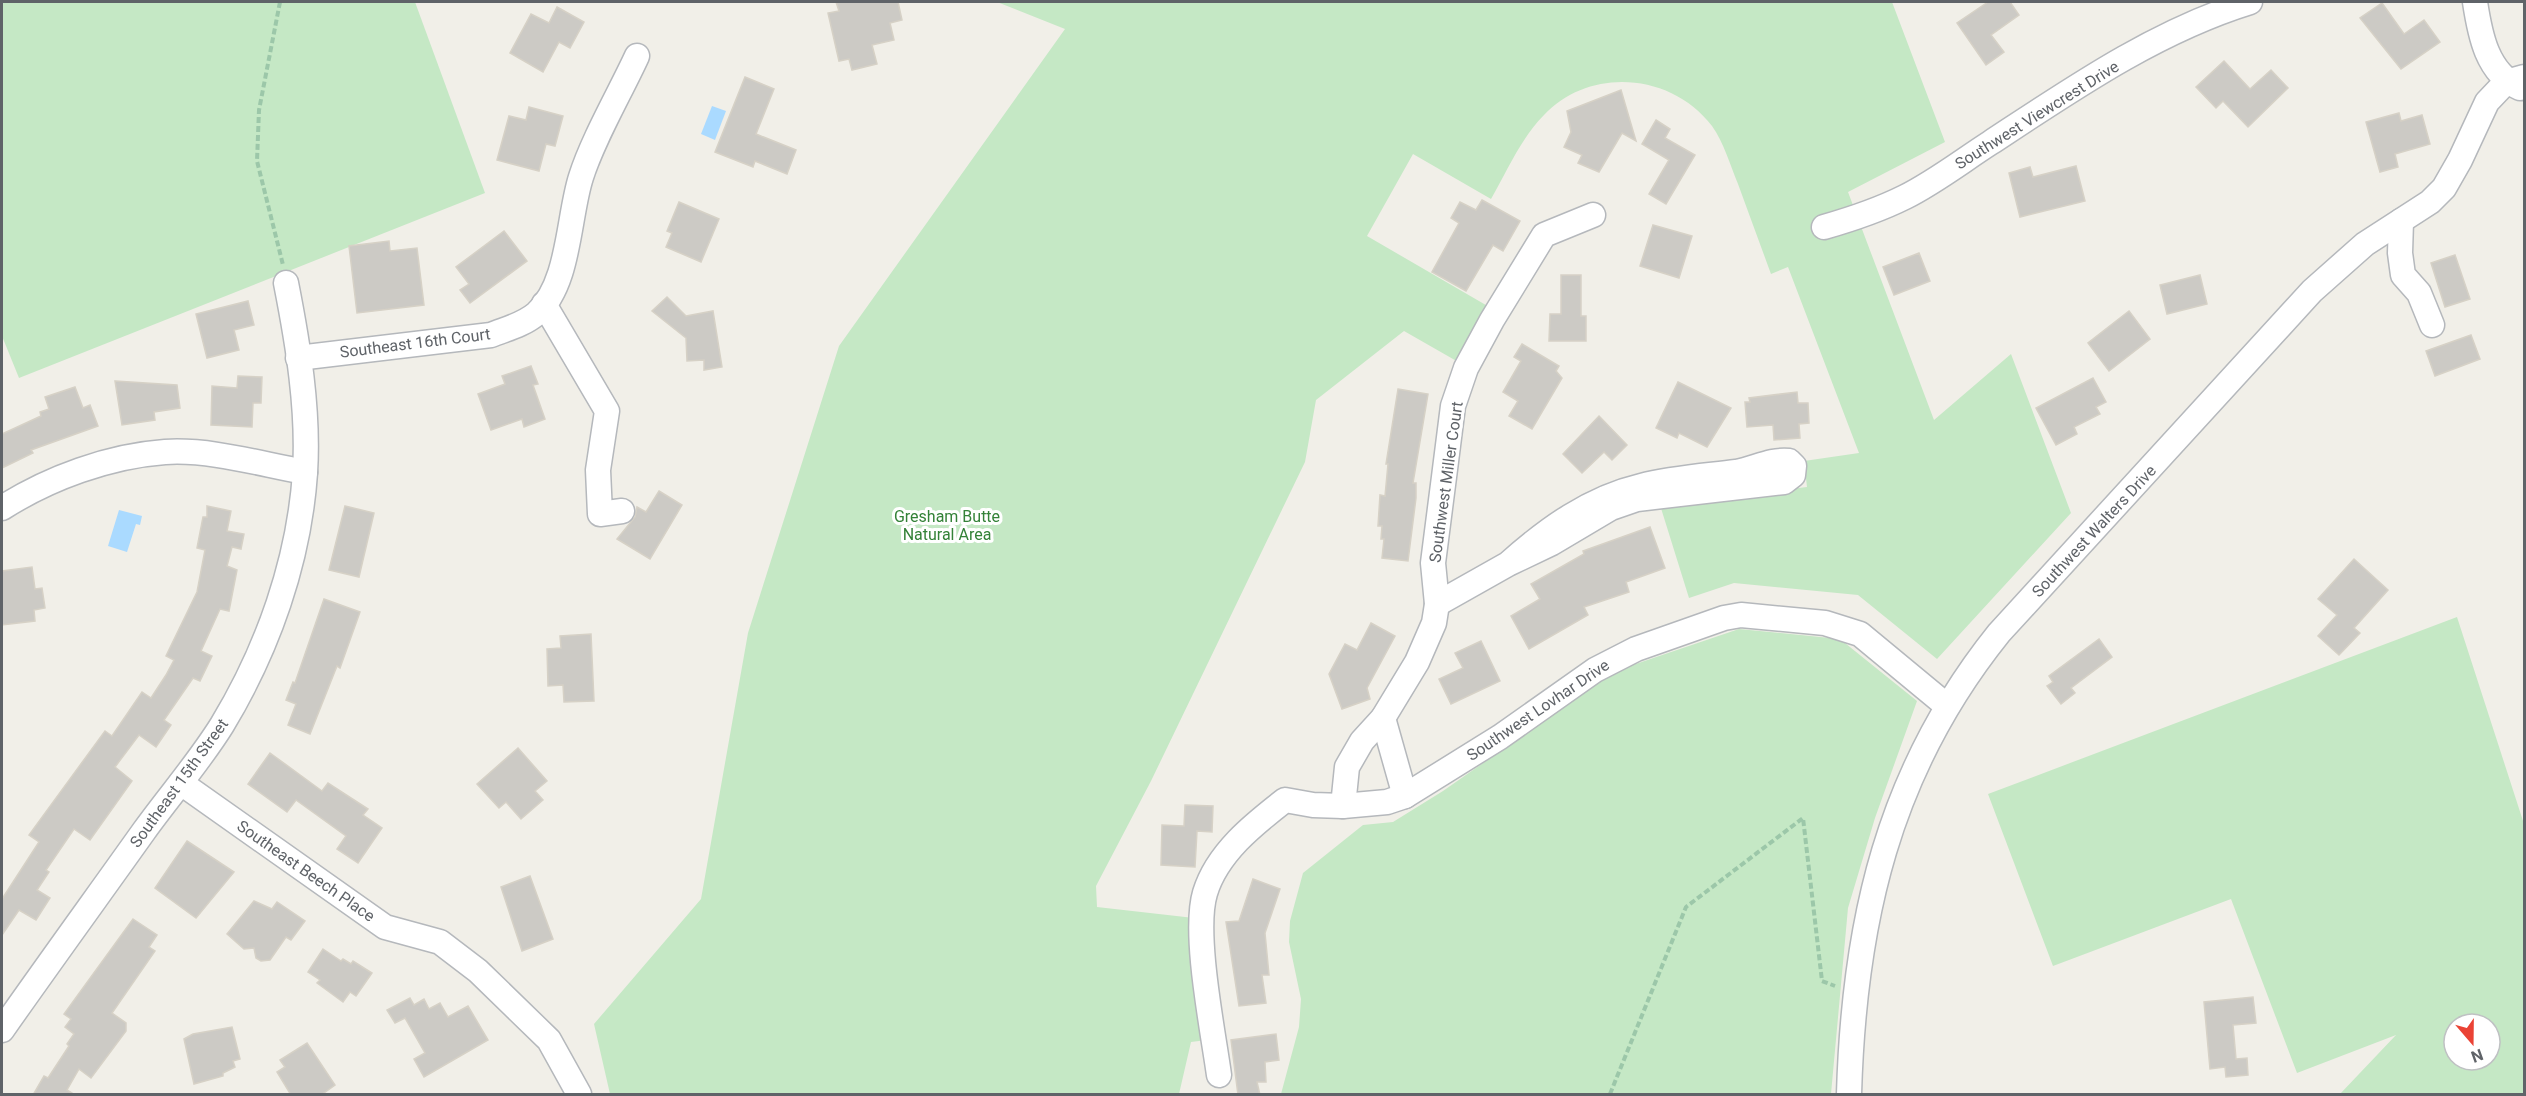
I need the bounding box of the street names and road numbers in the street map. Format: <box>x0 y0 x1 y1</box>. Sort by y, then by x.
street label: Southwest Viewcrest Drive <box>1952 57 2122 173</box>
street label: Southeast 16th Court <box>339 324 491 362</box>
street label: Southwest Miller Court <box>1425 400 1467 564</box>
street label: Southwest Walters Drive <box>2028 461 2160 601</box>
street label: Southwest Lovhar Drive <box>1463 655 1613 765</box>
street label: Southeast 15th Street <box>126 715 232 851</box>
street label: Southeast Beech Place <box>233 816 379 926</box>

